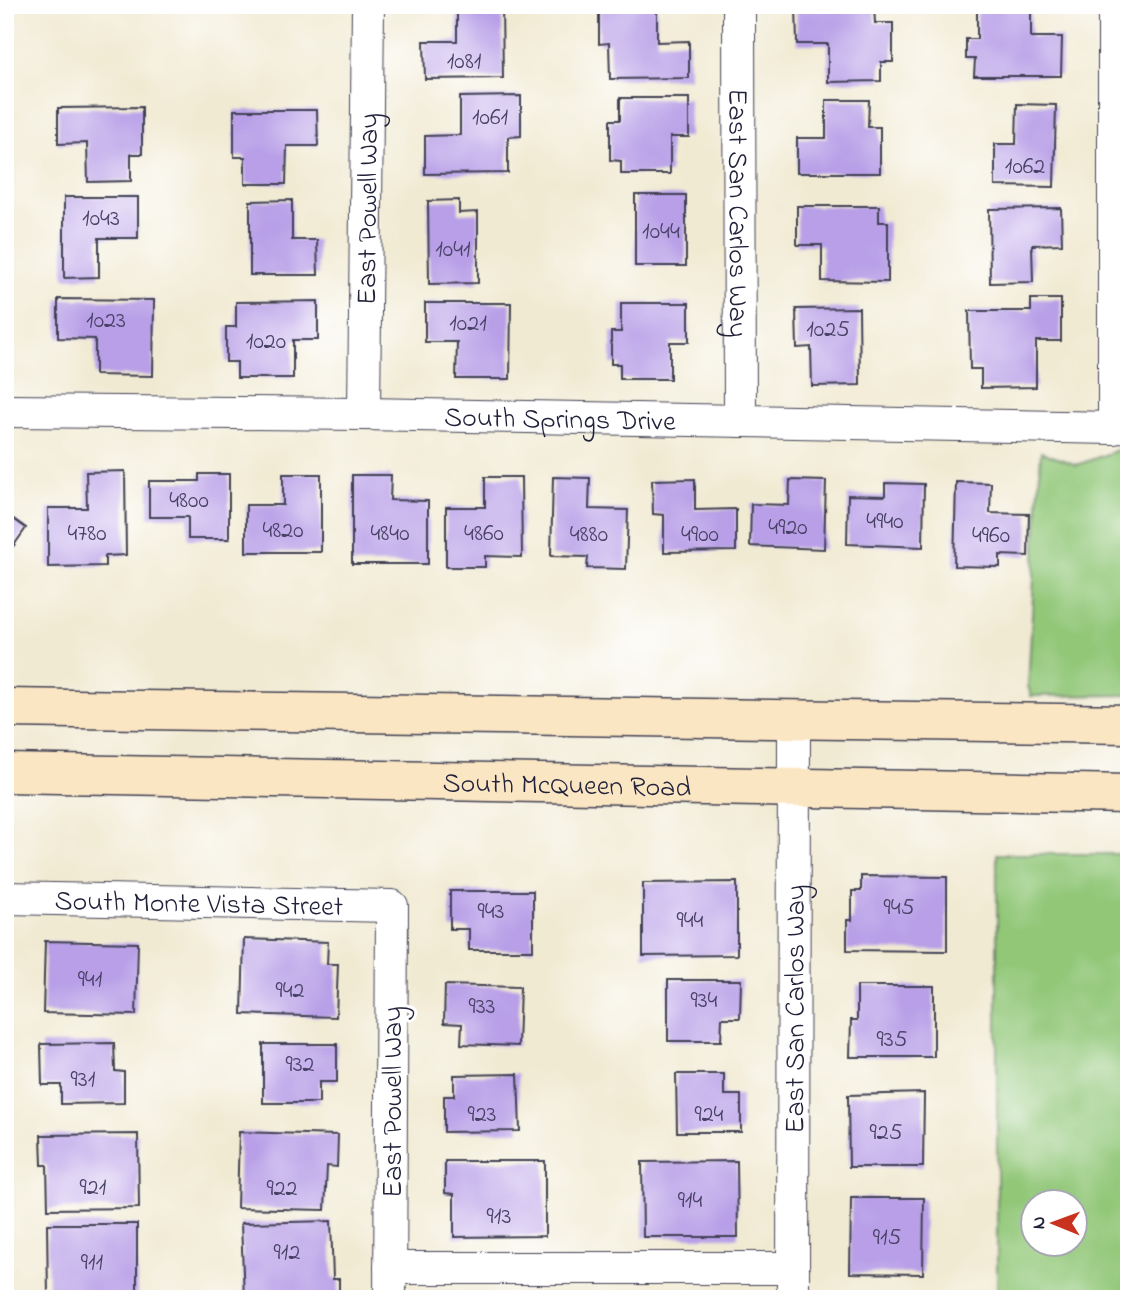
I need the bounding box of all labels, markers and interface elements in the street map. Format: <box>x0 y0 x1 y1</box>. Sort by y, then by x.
house number: 1081 <box>447 45 482 80</box>
street label: East San Carlos Way <box>715 89 757 338</box>
house number: 1061 <box>472 101 508 136</box>
street label: East Powell Way <box>348 113 391 305</box>
house number: 1062 <box>1005 150 1045 185</box>
house number: 1043 <box>82 202 120 237</box>
house number: 1044 <box>642 215 680 250</box>
house number: 1041 <box>435 233 471 268</box>
house number: 1023 <box>86 304 126 339</box>
house number: 1021 <box>449 307 487 342</box>
house number: 1025 <box>806 313 850 348</box>
house number: 1020 <box>246 325 286 360</box>
street label: South Springs Drive <box>444 399 676 444</box>
house number: 4800 <box>169 484 209 519</box>
house number: 4940 <box>866 505 904 540</box>
house number: 4920 <box>768 511 808 546</box>
house number: 4820 <box>262 514 304 549</box>
house number: 4780 <box>67 517 107 552</box>
house number: 4840 <box>370 517 410 552</box>
house number: 4860 <box>464 517 504 552</box>
house number: 4880 <box>570 518 608 553</box>
house number: 4900 <box>681 518 719 553</box>
house number: 4960 <box>972 519 1010 554</box>
street label: South McQueen Road <box>442 764 692 810</box>
street label: South Monte Vista Street <box>54 882 344 929</box>
street label: East San Carlos Way <box>776 885 818 1133</box>
house number: 945 <box>884 891 915 926</box>
house number: 943 <box>477 895 505 930</box>
house number: 944 <box>677 904 704 939</box>
house number: 941 <box>78 963 103 998</box>
house number: 942 <box>275 974 305 1009</box>
house number: 934 <box>690 984 718 1019</box>
house number: 933 <box>468 990 496 1025</box>
street label: East Powell Way <box>374 1006 415 1198</box>
house number: 935 <box>877 1023 908 1058</box>
house number: 932 <box>285 1048 315 1083</box>
house number: 931 <box>71 1063 96 1098</box>
house number: 923 <box>467 1098 497 1133</box>
house number: 924 <box>694 1098 724 1133</box>
house number: 925 <box>870 1116 903 1151</box>
house number: 921 <box>80 1171 107 1206</box>
house number: 922 <box>266 1172 298 1207</box>
house number: 914 <box>678 1184 702 1219</box>
north arrow <box>1018 1188 1088 1258</box>
house number: 913 <box>487 1200 511 1235</box>
text: N <box>1026 1216 1053 1229</box>
house number: 915 <box>873 1221 902 1256</box>
house number: 912 <box>274 1236 300 1271</box>
house number: 911 <box>81 1246 104 1281</box>

